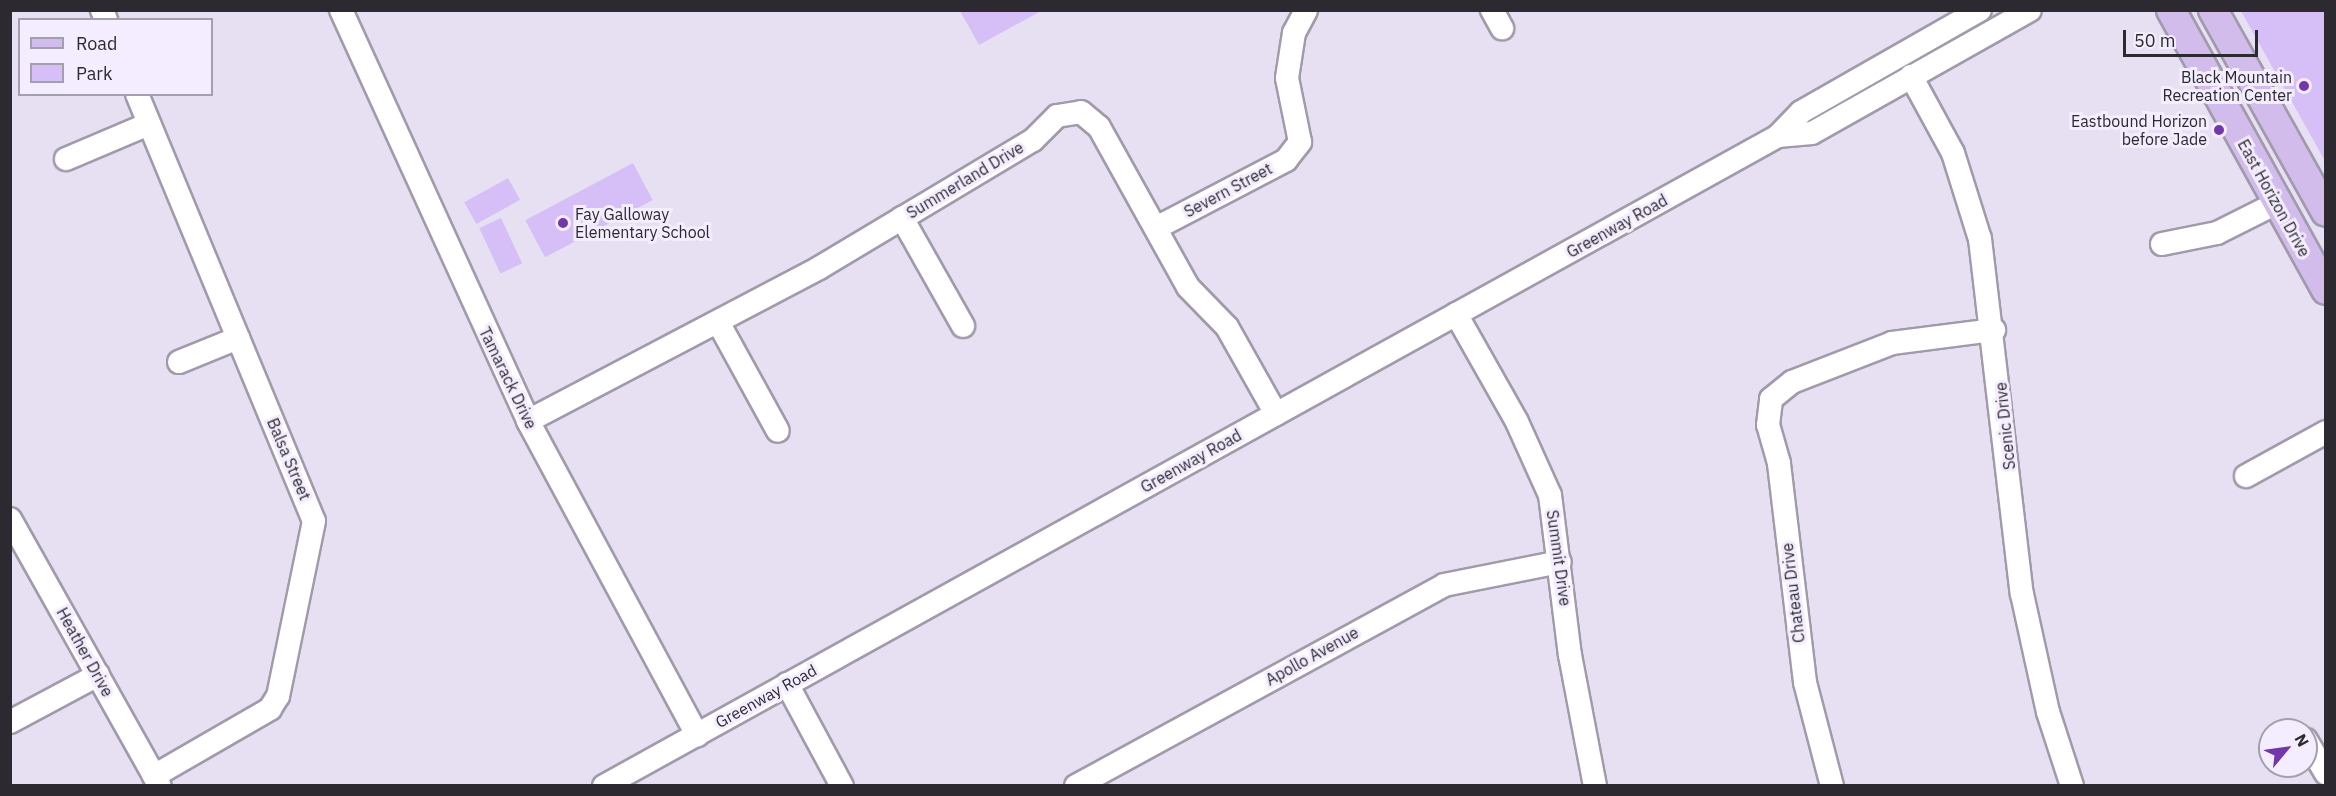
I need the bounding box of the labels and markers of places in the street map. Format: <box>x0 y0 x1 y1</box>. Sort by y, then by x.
place label: Black Mountain Recreation Center <box>2163 67 2292 105</box>
marker: Black Mountain Recreation Center <box>2297 79 2311 93</box>
place label: Eastbound Horizon before Jade <box>2071 111 2207 149</box>
marker: Eastbound Horizon before Jade <box>2212 123 2226 137</box>
place label: Fay Galloway Elementary School <box>575 204 710 242</box>
marker: Fay Galloway Elementary School <box>556 216 570 230</box>

